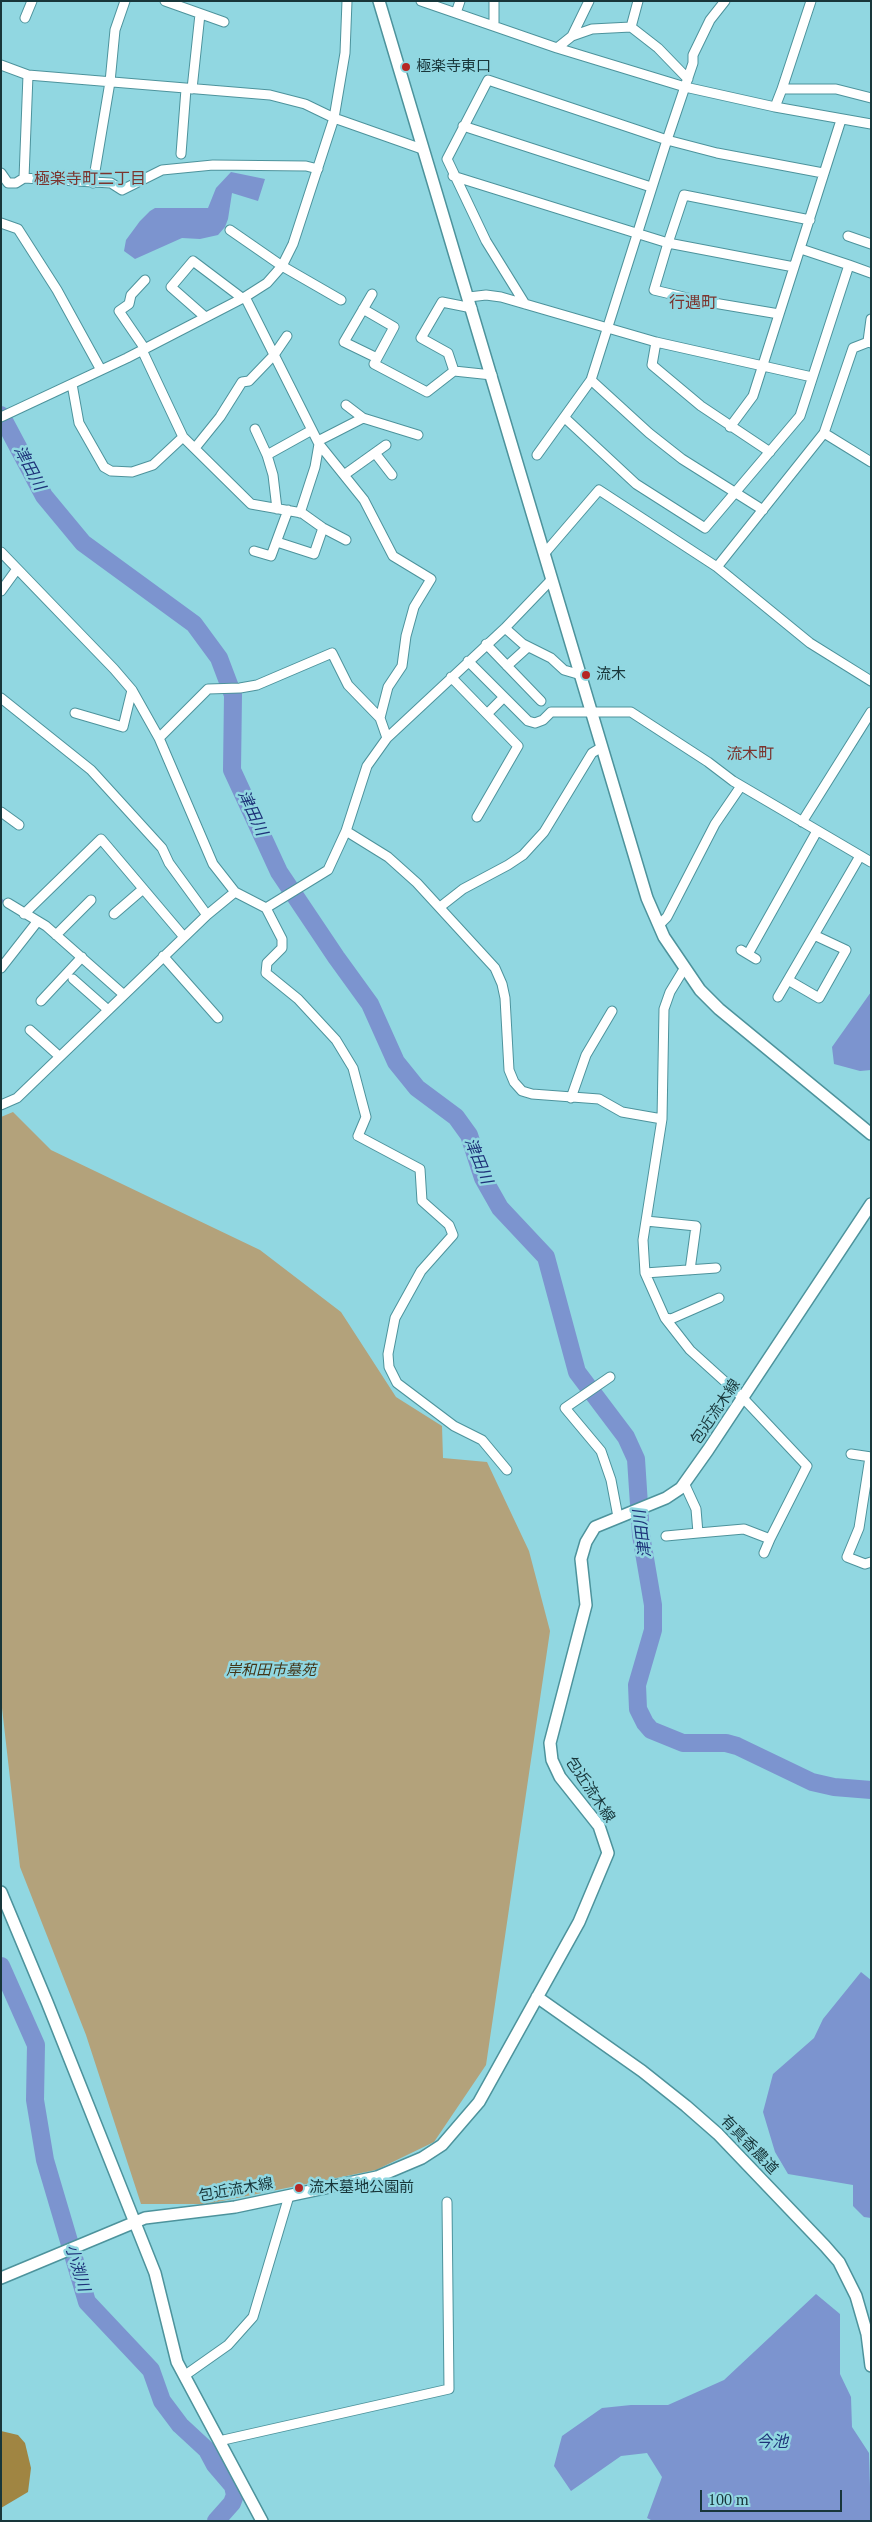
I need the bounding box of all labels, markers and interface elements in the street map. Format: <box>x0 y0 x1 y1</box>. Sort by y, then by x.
place label: 極楽寺東口 <box>416 58 491 76</box>
marker: 極楽寺東口 <box>400 61 412 73</box>
district label: 極楽寺町二丁目 <box>34 169 146 189</box>
district label: 行遇町 <box>669 293 717 313</box>
water label: 津田川 <box>9 442 49 494</box>
place label: 流木 <box>596 666 626 684</box>
marker: 流木 <box>580 669 592 681</box>
district label: 流木町 <box>726 744 774 764</box>
water label: 津田川 <box>233 787 271 839</box>
water label: 津田川 <box>460 1135 496 1187</box>
street label: 包近流木線 <box>688 1376 744 1448</box>
water label: 津田川 <box>631 1509 655 1559</box>
park label: 岸和田市墓苑 <box>226 1662 316 1680</box>
street label: 包近流木線 <box>562 1754 618 1826</box>
street label: 有真香農道 <box>716 2112 782 2178</box>
street label: 包近流木線 <box>198 2175 274 2205</box>
place label: 流木墓地公園前 <box>309 2179 414 2197</box>
marker: 流木墓地公園前 <box>293 2182 305 2194</box>
water label: 小渕川 <box>61 2242 93 2294</box>
water label: 今池 <box>756 2432 788 2452</box>
scale bar <box>702 2480 844 2512</box>
text: 100 m <box>708 2489 749 2509</box>

